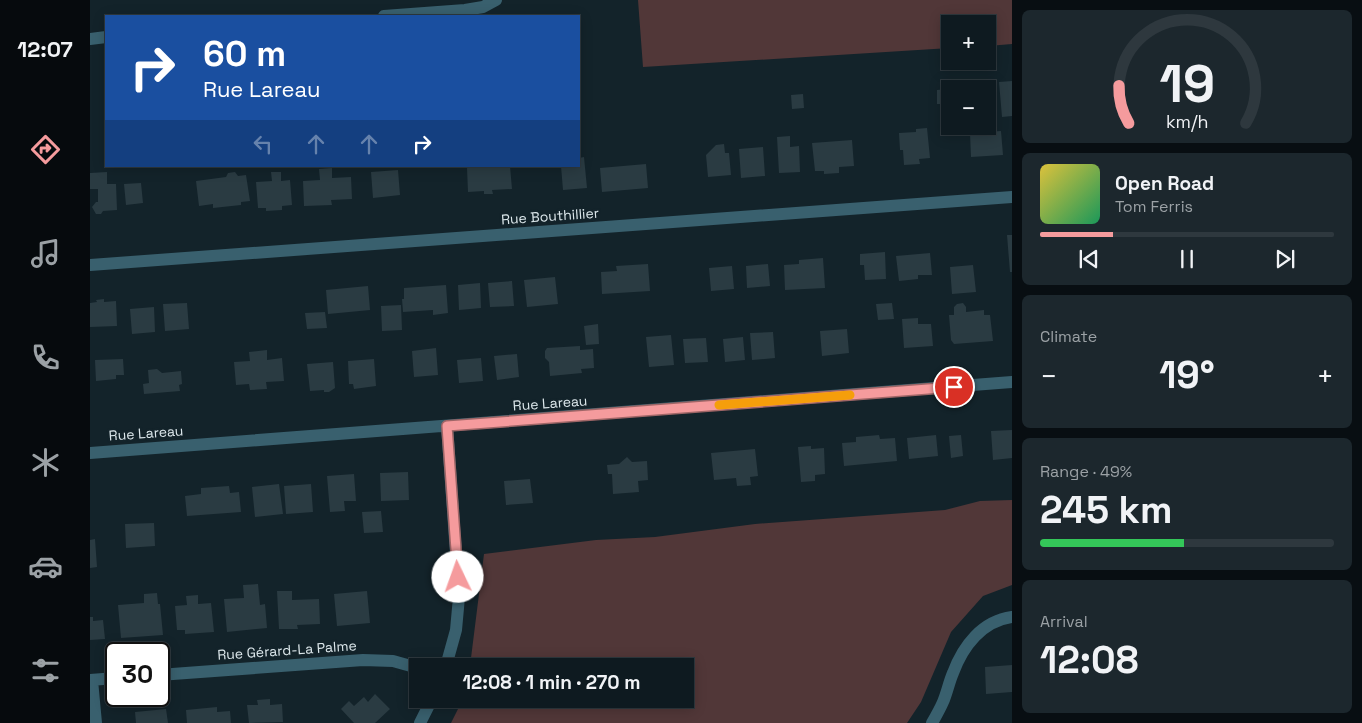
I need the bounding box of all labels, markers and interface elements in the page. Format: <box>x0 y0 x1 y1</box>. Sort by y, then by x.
map controls <box>941 15 996 135</box>
button: + <box>941 15 996 70</box>
text: 60 m <box>203 32 286 76</box>
text: 12:07 <box>17 35 73 63</box>
icon: right <box>120 35 185 100</box>
text: 19 <box>1159 51 1215 117</box>
text: Rue Lareau <box>203 75 320 103</box>
button: − <box>941 80 996 135</box>
text: km/h <box>1166 110 1208 133</box>
icon: left <box>249 130 277 158</box>
icon: ahead <box>302 130 330 158</box>
icon: ahead <box>355 130 383 158</box>
icon: right <box>408 130 436 158</box>
icon: directions <box>28 132 63 167</box>
text: Open Road <box>1115 171 1214 196</box>
text: Tom Ferris <box>1115 196 1193 217</box>
street label: Rue Bouthillier <box>500 204 600 228</box>
icon: music <box>28 236 63 271</box>
icon: previous <box>1075 245 1103 273</box>
icon: pause <box>1173 245 1201 273</box>
icon: next <box>1271 245 1299 273</box>
text: Climate <box>1040 326 1097 347</box>
icon: phone <box>28 340 63 375</box>
text: 19° <box>1159 351 1215 399</box>
text: − <box>1040 358 1057 394</box>
text: + <box>1317 358 1334 394</box>
pin <box>933 366 975 408</box>
icon: arrive <box>940 373 968 401</box>
street label: Rue Lareau <box>512 391 588 415</box>
street label: Rue Lareau <box>108 421 184 445</box>
icon: climate <box>28 445 63 480</box>
text: Range · 49% <box>1040 461 1132 482</box>
text: 245 km <box>1040 486 1172 534</box>
icon: car <box>28 549 63 584</box>
position arrow <box>431 550 483 602</box>
text: Arrival <box>1040 611 1088 632</box>
street label: Rue Gérard-La Palme <box>217 636 357 664</box>
text: 12:08 <box>1040 636 1139 684</box>
speed limit sign: 30 <box>105 642 170 707</box>
icon: filters <box>28 653 63 688</box>
text: 12:08 · 1 min · 270 m <box>462 670 641 695</box>

